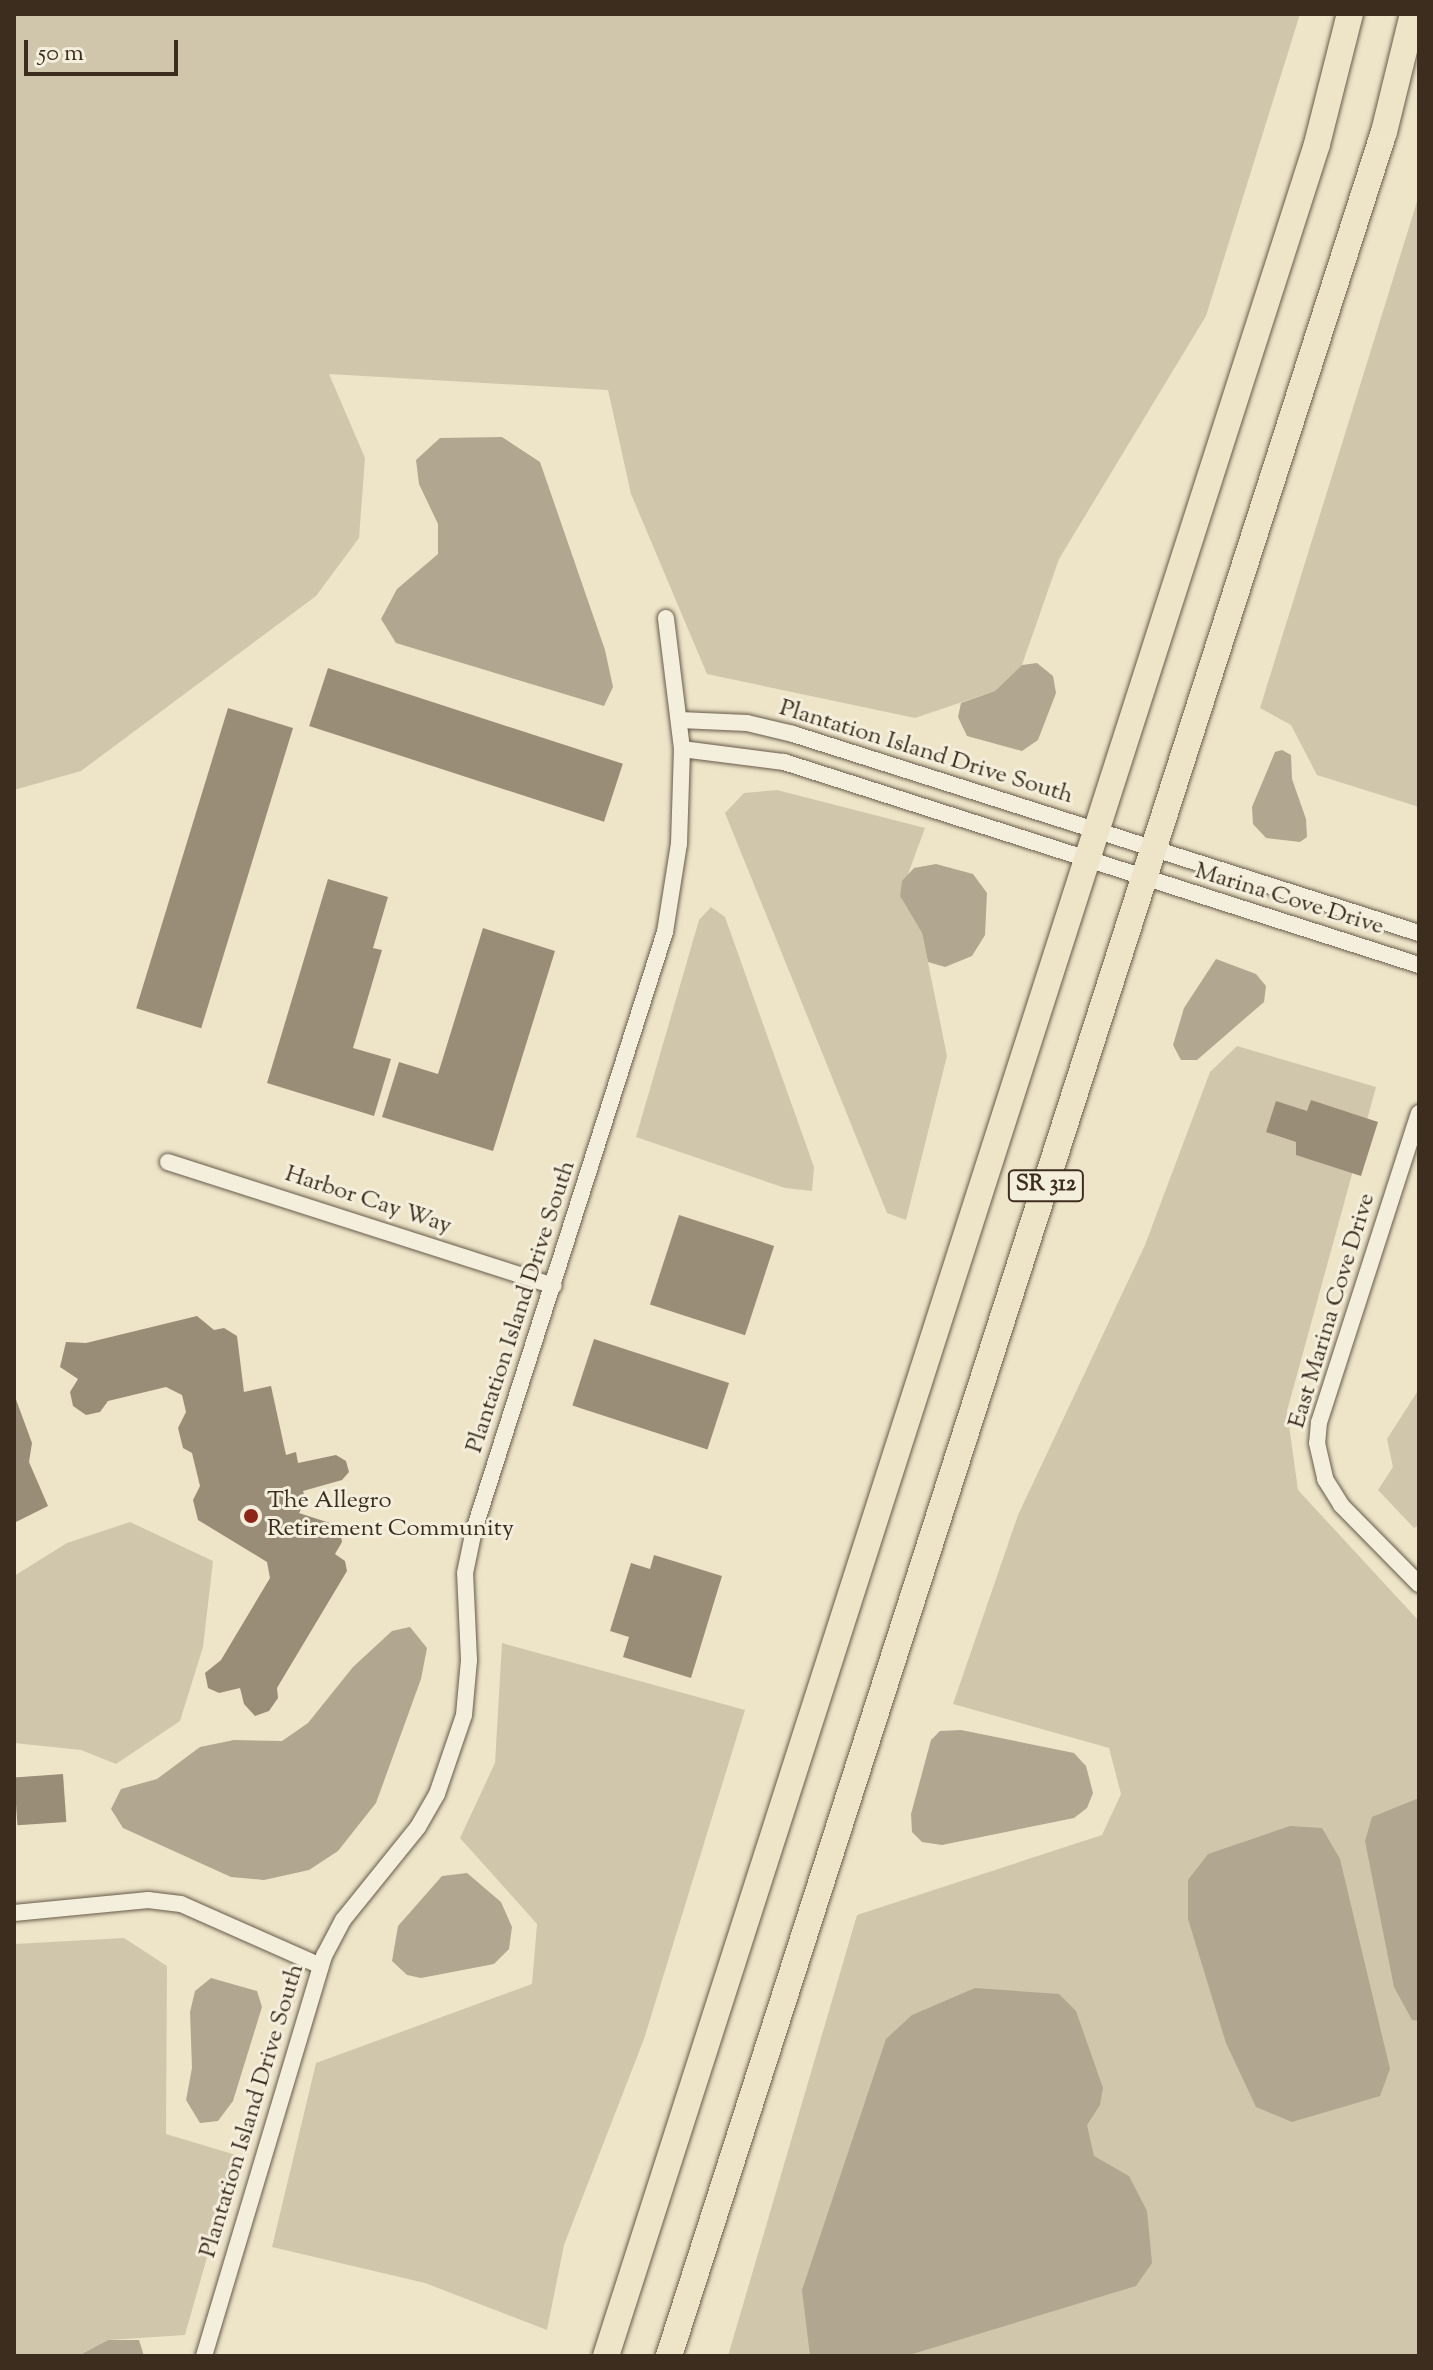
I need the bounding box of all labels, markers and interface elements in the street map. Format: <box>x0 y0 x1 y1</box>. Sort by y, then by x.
scale bar <box>28 24 182 74</box>
text: 50 m <box>38 37 84 71</box>
street label: Plantation Island Drive South <box>776 695 1076 811</box>
street label: Marina Cove Drive <box>1191 858 1387 942</box>
street label: Plantation Island Drive South <box>461 1157 583 1457</box>
street label: Harbor Cay Way <box>281 1160 455 1242</box>
road number: SR 312 <box>1006 1168 1086 1204</box>
street label: East Marina Cove Drive <box>1284 1190 1382 1432</box>
place label: The Allegro Retirement Community <box>267 1488 514 1544</box>
marker: The Allegro Retirement Community <box>242 1507 260 1525</box>
street label: Plantation Island Drive South <box>195 1961 311 2261</box>

